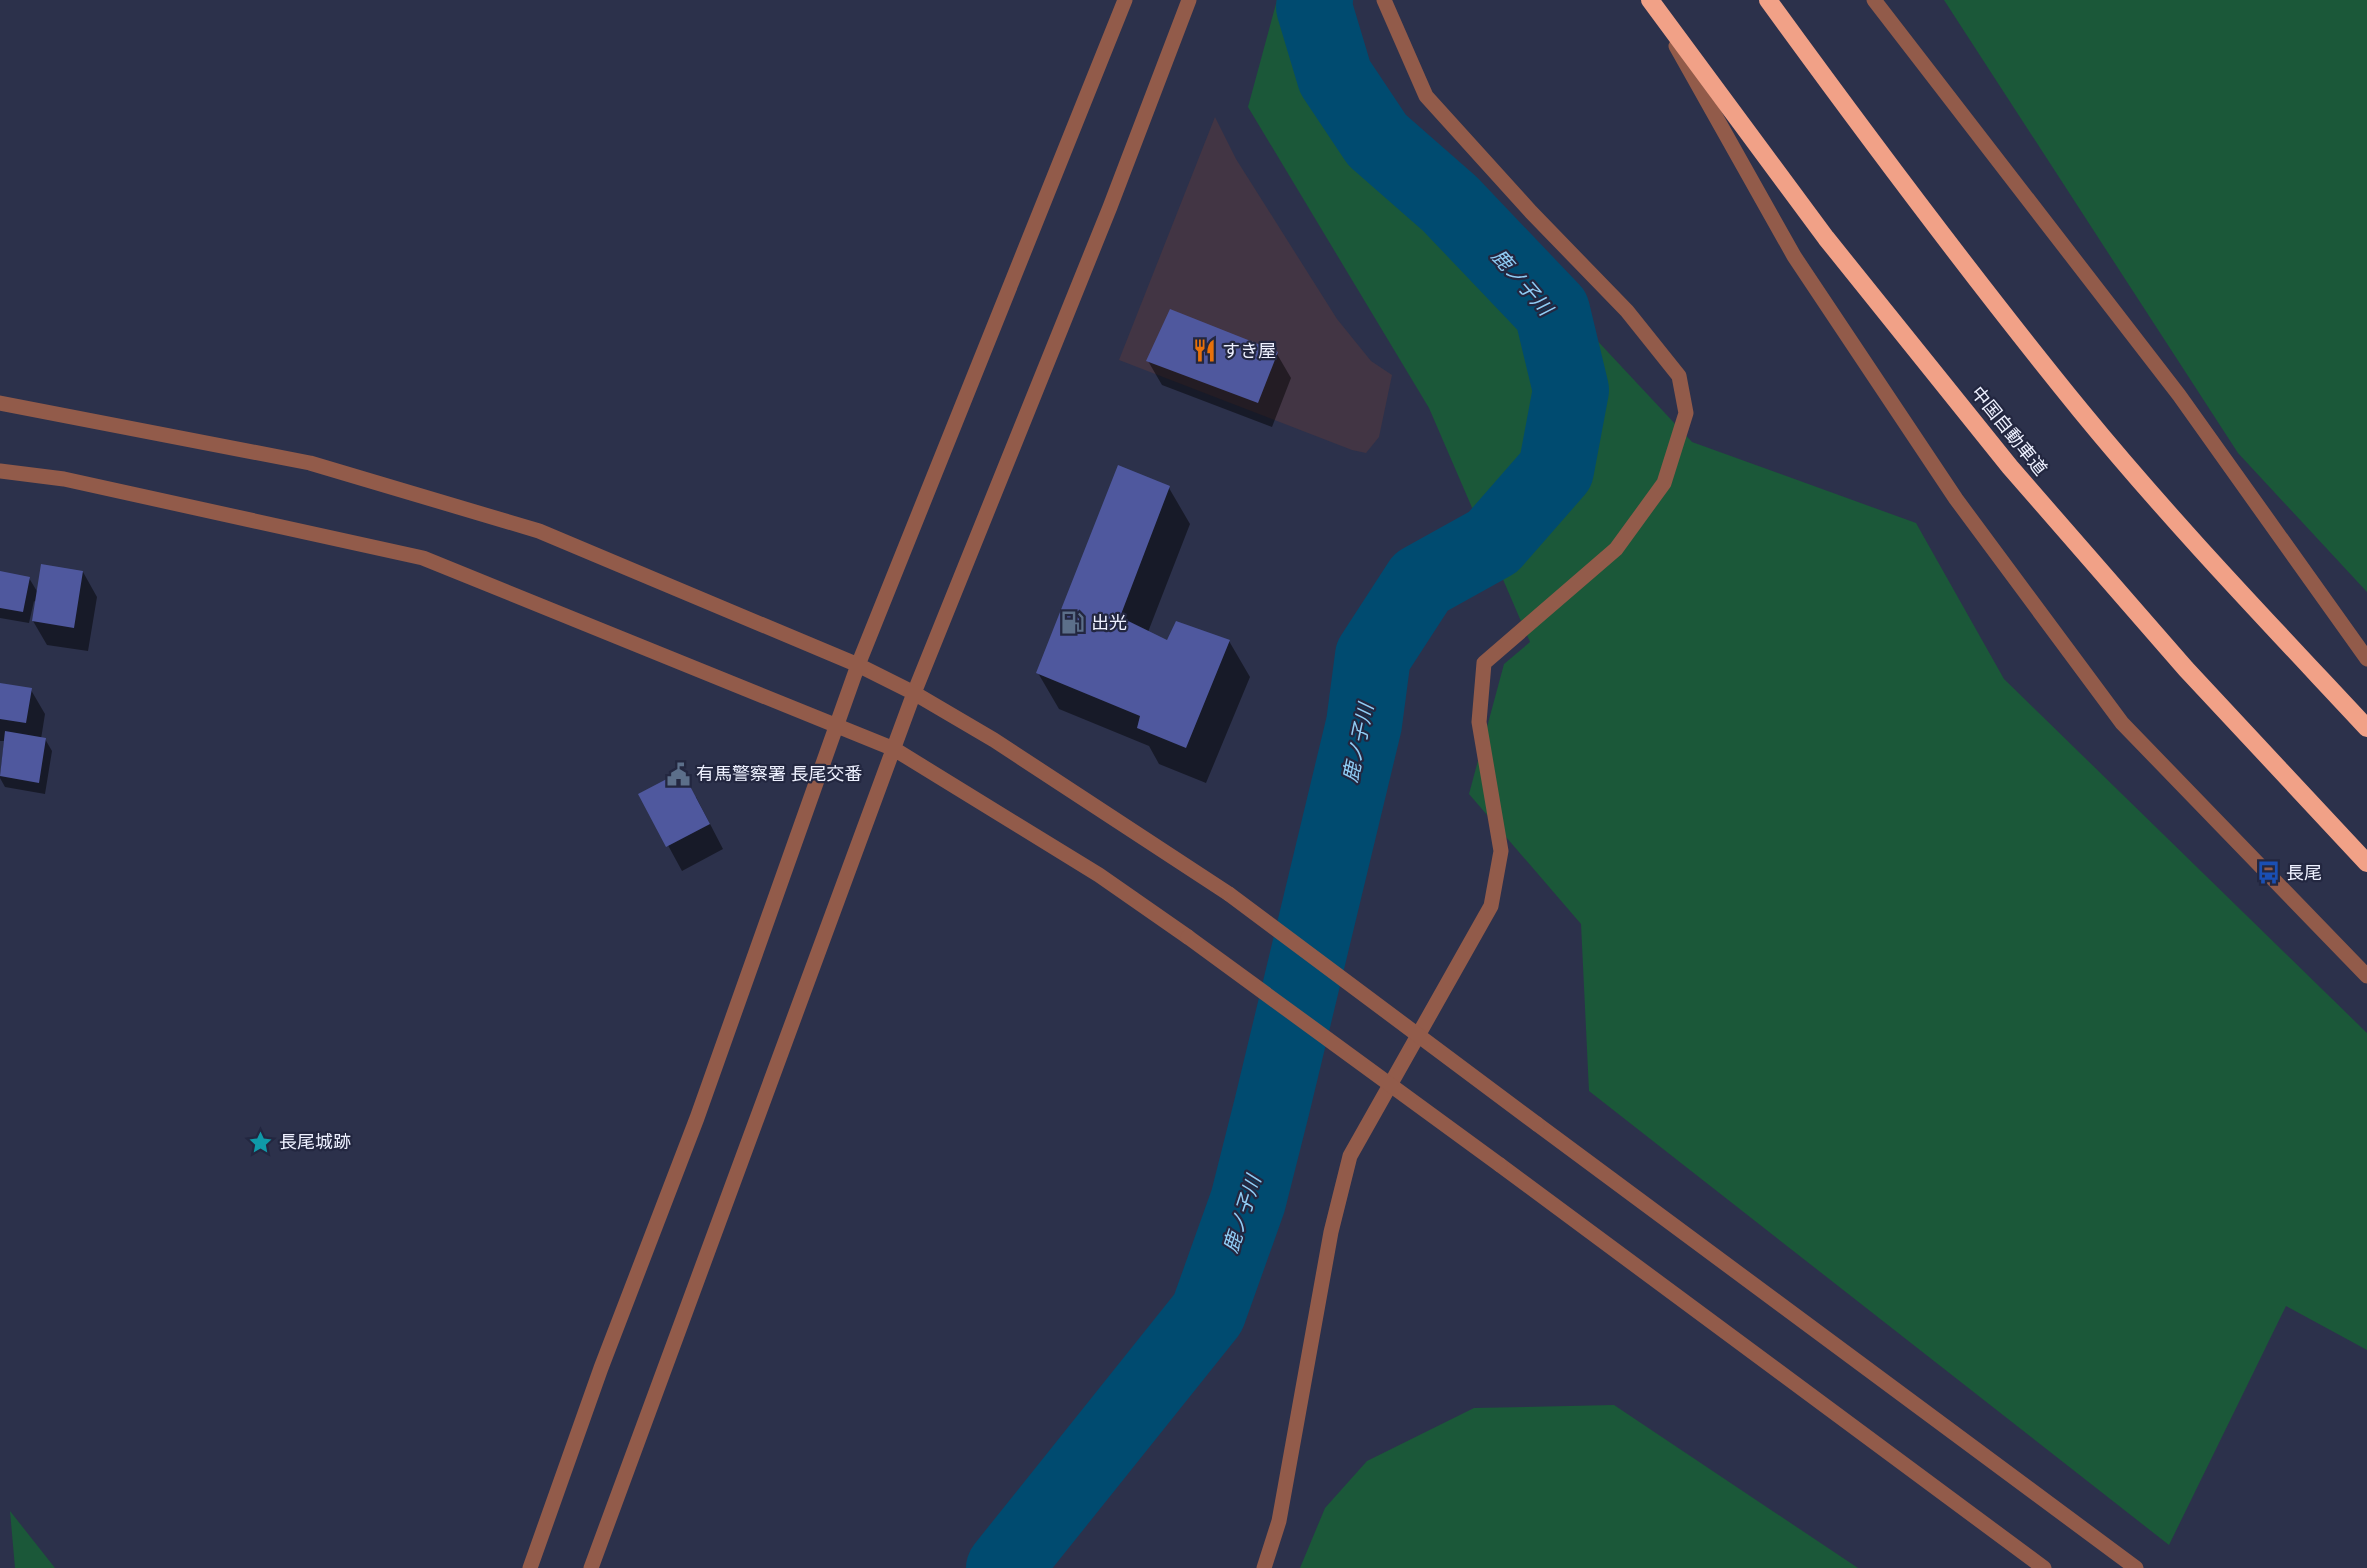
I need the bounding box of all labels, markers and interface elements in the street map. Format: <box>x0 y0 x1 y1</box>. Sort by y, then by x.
water label: 鹿ノ子川 <box>1487 244 1559 322</box>
restaurant icon: すき屋 <box>1191 338 1217 364</box>
place label: すき屋 <box>1222 340 1276 362</box>
street label: 中国自動車道 <box>1966 382 2052 480</box>
fuel station icon: 出光 <box>1060 610 1086 636</box>
place label: 出光 <box>1091 612 1127 634</box>
water label: 鹿ノ子川 <box>1338 699 1378 785</box>
public building icon: 有馬警察署 長尾交番 <box>665 761 691 787</box>
place label: 有馬警察署 長尾交番 <box>696 763 862 785</box>
bus stop icon: 長尾 <box>2255 860 2281 886</box>
place label: 長尾 <box>2286 862 2322 884</box>
place icon: 長尾城跡 <box>248 1129 274 1155</box>
place label: 長尾城跡 <box>279 1131 351 1153</box>
water label: 鹿ノ子川 <box>1218 1170 1266 1256</box>

